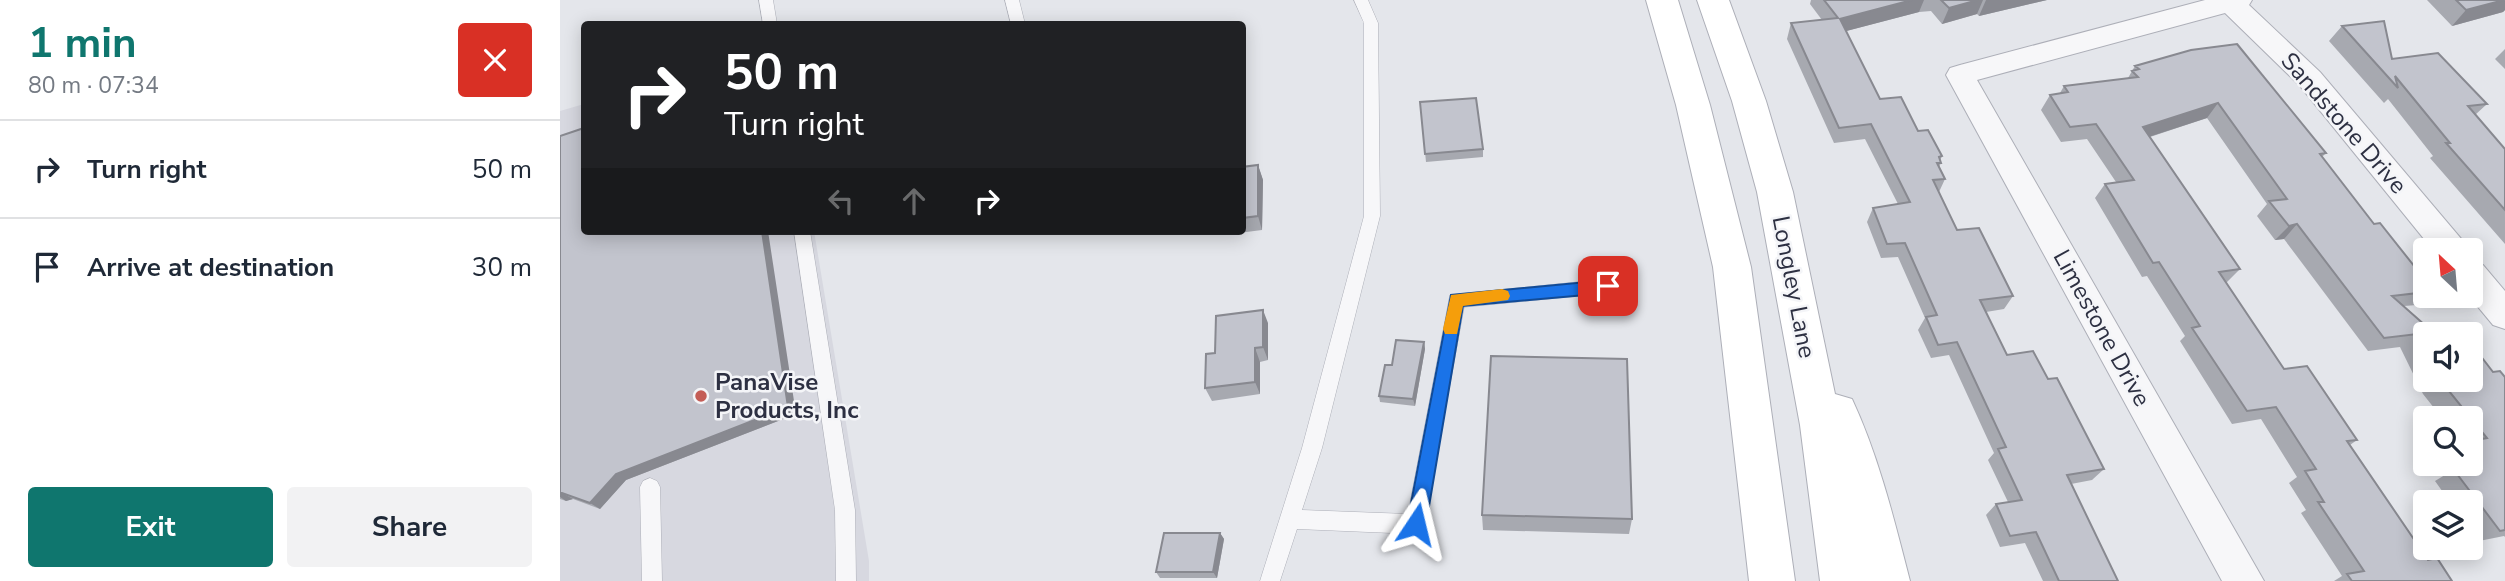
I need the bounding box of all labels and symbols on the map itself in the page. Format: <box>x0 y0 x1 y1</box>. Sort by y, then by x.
street label: Sandstone Drive <box>2274 45 2414 201</box>
street label: Longley Lane <box>1765 213 1823 361</box>
north arrow <box>2413 238 2483 308</box>
street label: Limestone Drive <box>2046 244 2158 412</box>
pin <box>1578 256 1638 316</box>
place label: PanaVise Products, Inc <box>715 366 859 426</box>
marker: PanaVise Products, Inc <box>693 388 709 404</box>
position arrow <box>1379 487 1453 561</box>

